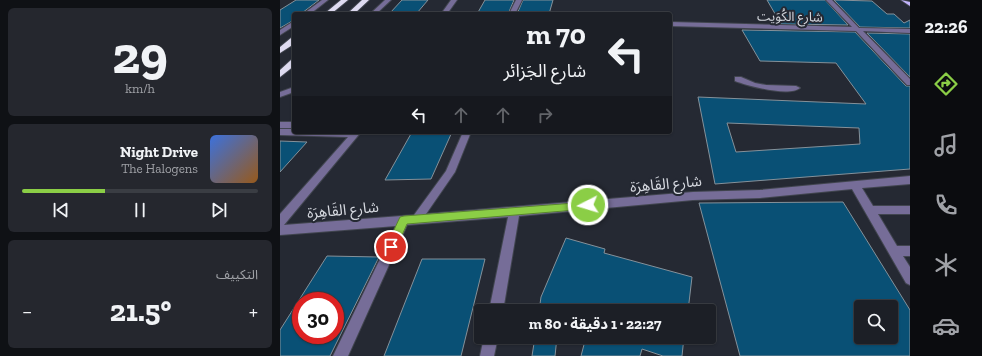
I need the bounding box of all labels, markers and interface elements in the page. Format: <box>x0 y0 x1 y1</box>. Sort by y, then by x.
street label: شارع الكُوَيت <box>757 8 823 28</box>
text: 22:26 <box>924 16 968 38</box>
text: 70 m <box>526 18 586 51</box>
text: 29 <box>112 24 168 86</box>
icon: left <box>600 28 652 80</box>
text: شارع الجَزائر <box>503 60 586 82</box>
icon: directions <box>932 70 960 98</box>
text: km/h <box>125 81 155 96</box>
icon: left <box>408 104 430 126</box>
icon: ahead <box>450 104 472 126</box>
icon: ahead <box>492 104 514 126</box>
icon: right <box>534 104 556 126</box>
icon: music <box>932 131 960 159</box>
text: Night Drive <box>120 143 198 161</box>
text: The Halogens <box>121 161 198 176</box>
street label: شارع القَاهِرَة <box>629 172 703 199</box>
position arrow <box>567 184 609 226</box>
icon: phone <box>932 191 960 219</box>
street label: شارع القَاهِرَة <box>306 198 380 225</box>
icon: previous <box>50 199 72 221</box>
icon: pause <box>129 199 151 221</box>
icon: next <box>208 199 230 221</box>
pin <box>374 230 408 264</box>
icon: arrive <box>380 236 402 258</box>
icon: climate <box>932 251 960 279</box>
text: التكييف <box>216 267 258 282</box>
speed limit sign: 30 <box>292 292 344 344</box>
text: 21.5° <box>110 293 171 329</box>
text: − <box>22 298 32 325</box>
text: + <box>249 298 258 325</box>
map controls <box>854 300 898 344</box>
button: search <box>854 300 898 344</box>
icon: car <box>932 312 960 340</box>
text: 22:27 · 1 دقيقة · 80 m <box>529 315 661 333</box>

